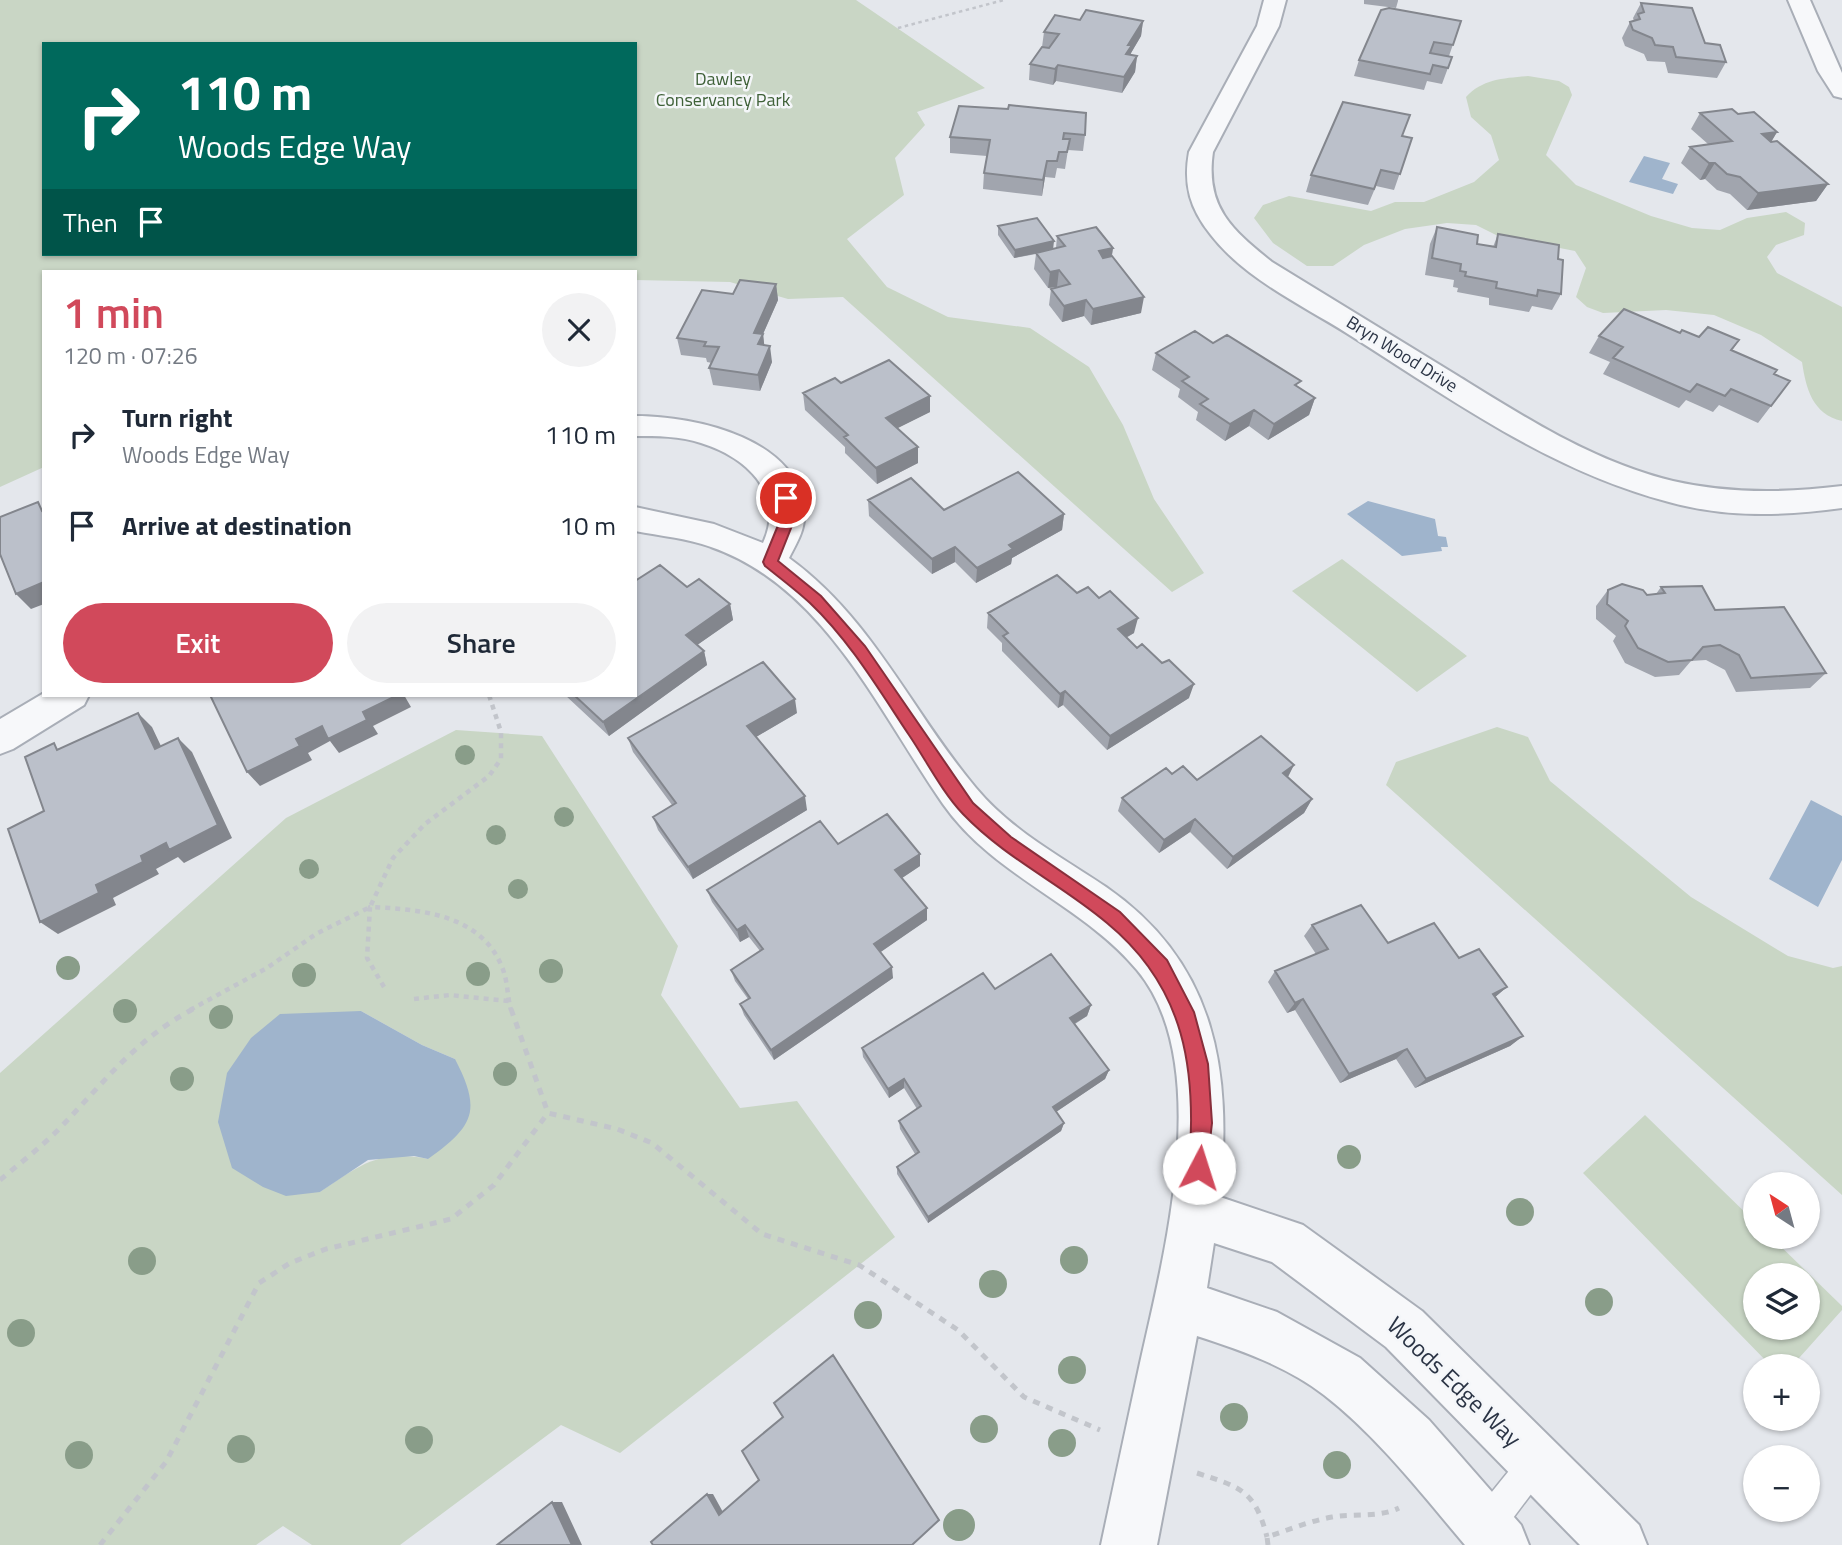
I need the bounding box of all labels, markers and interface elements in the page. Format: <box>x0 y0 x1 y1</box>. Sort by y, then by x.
text: 110 m <box>178 54 312 129</box>
park label: Dawley Conservancy Park <box>656 65 791 113</box>
icon: right <box>63 70 154 161</box>
text: Woods Edge Way <box>178 122 412 170</box>
text: Then <box>63 203 118 242</box>
icon: arrive <box>132 203 170 241</box>
text: 1 min <box>63 280 164 344</box>
button: close <box>542 293 616 367</box>
street label: Bryn Wood Drive <box>1341 308 1463 399</box>
text: 120 m · 07:26 <box>63 338 198 373</box>
text: Turn right <box>122 398 233 437</box>
text: 110 m <box>545 415 616 454</box>
icon: right <box>63 416 101 454</box>
text: Woods Edge Way <box>122 437 290 472</box>
pin <box>756 468 816 528</box>
icon: arrive <box>767 479 805 517</box>
text: Arrive at destination <box>122 506 352 545</box>
text: 10 m <box>559 506 616 545</box>
icon: arrive <box>63 507 101 545</box>
button: Exit <box>63 603 333 683</box>
button: Share <box>347 603 616 683</box>
position arrow <box>1162 1131 1236 1205</box>
north arrow <box>1743 1172 1820 1250</box>
map controls <box>1743 1172 1820 1522</box>
button: layers <box>1743 1263 1820 1340</box>
street label: Woods Edge Way <box>1379 1307 1530 1455</box>
button: + <box>1743 1354 1820 1431</box>
button: − <box>1743 1445 1820 1522</box>

